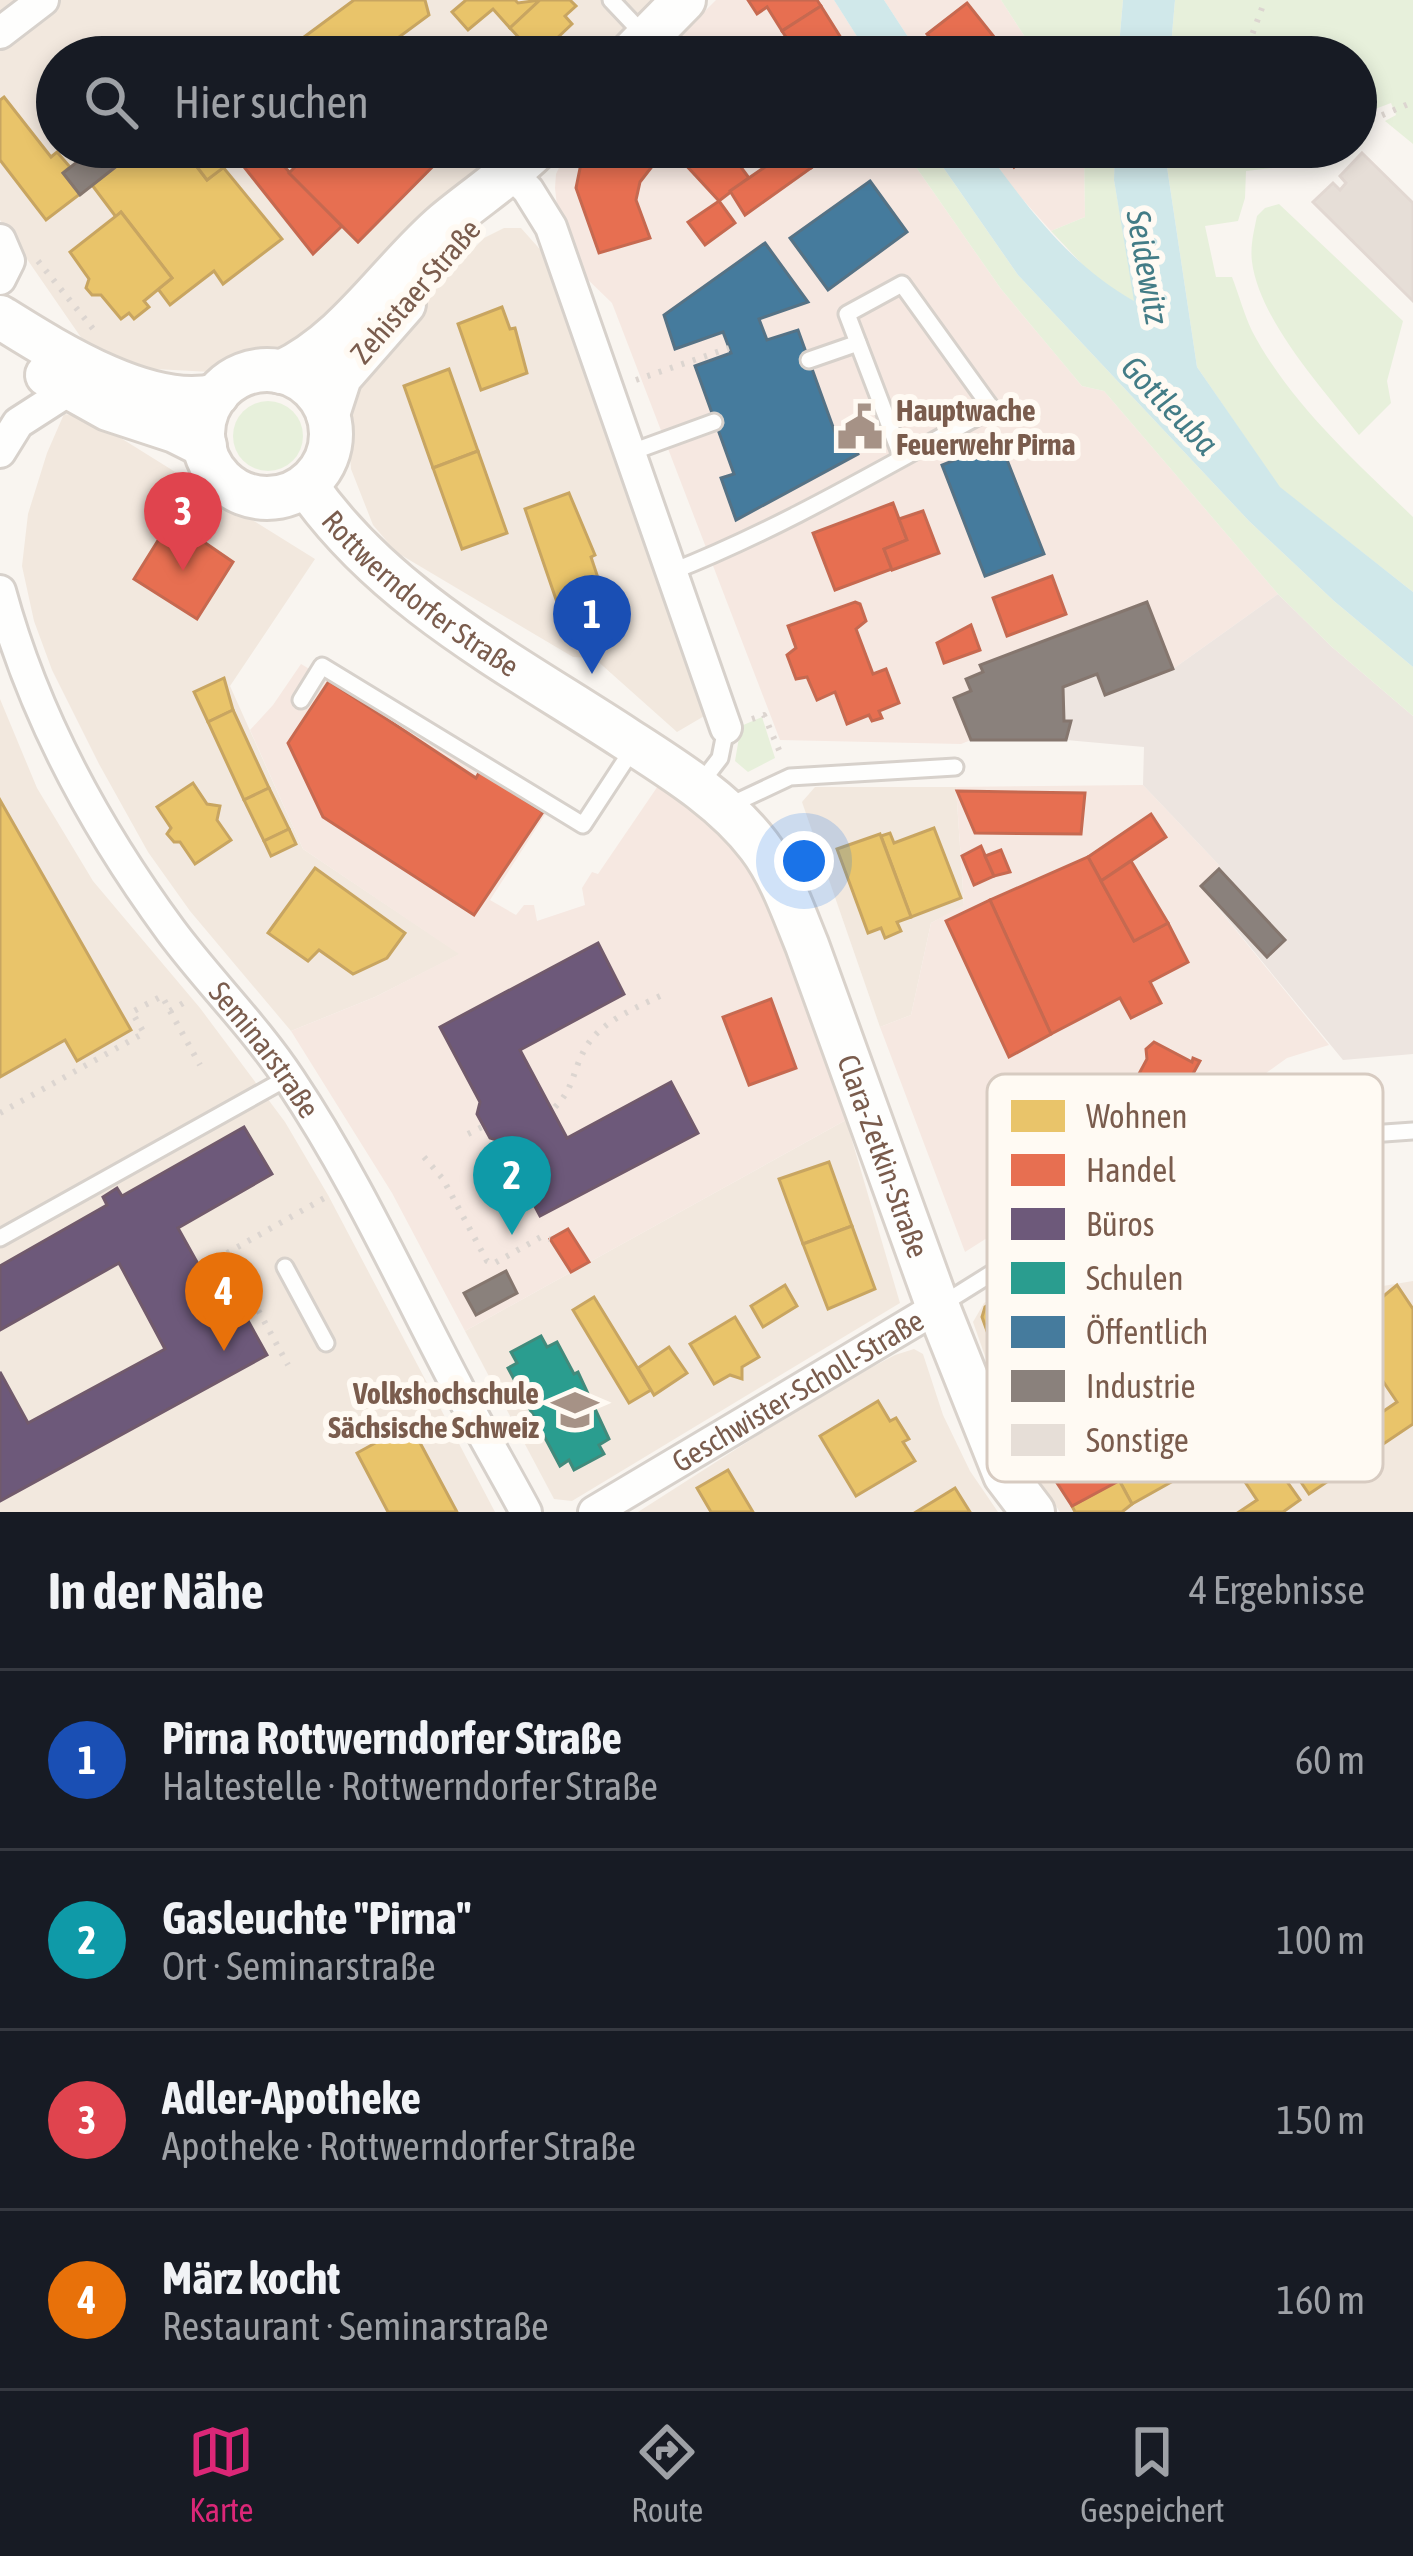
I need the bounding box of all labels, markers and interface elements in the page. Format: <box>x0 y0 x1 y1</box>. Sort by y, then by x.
search box <box>36 36 1377 168</box>
icon: search <box>78 69 144 135</box>
text: Hier suchen <box>174 76 369 128</box>
water label: Seidewitz <box>1119 206 1177 328</box>
street label: Zehistaer Straße <box>343 212 487 370</box>
water label: Gottleuba <box>1114 348 1226 462</box>
place label: Hauptwache Feuerwehr Pirna <box>896 393 1076 461</box>
public building icon: Hauptwache Feuerwehr Pirna <box>835 402 885 452</box>
pin: 3 <box>144 472 222 571</box>
street label: Rottwerndorfer Straße <box>315 504 525 683</box>
pin: 1 <box>553 575 631 674</box>
your location <box>774 831 834 891</box>
street label: Seminarstraße <box>203 975 327 1124</box>
street label: Clara-Zetkin-Straße <box>831 1050 936 1262</box>
legend <box>987 1074 1383 1482</box>
text: Wohnen <box>1086 1097 1187 1135</box>
pin: 2 <box>473 1136 551 1235</box>
text: Handel <box>1086 1151 1176 1189</box>
text: Büros <box>1086 1205 1154 1243</box>
pin: 4 <box>185 1252 263 1351</box>
text: Schulen <box>1086 1259 1183 1297</box>
street label: Geschwister-Scholl-Straße <box>666 1303 929 1479</box>
text: Öffentlich <box>1086 1313 1208 1351</box>
text: Industrie <box>1086 1367 1195 1405</box>
place label: Volkshochschule Sächsische Schweiz <box>328 1376 539 1444</box>
school or university icon: Volkshochschule Sächsische Schweiz <box>550 1385 600 1435</box>
text: Sonstige <box>1086 1421 1189 1459</box>
text: In der Nähe <box>48 1561 264 1620</box>
text: 4 Ergebnisse <box>1189 1568 1365 1612</box>
text: Pirna Rottwerndorfer Straße <box>162 1712 622 1764</box>
text: 1 <box>78 1738 96 1782</box>
text: 60 m <box>1295 1738 1365 1782</box>
text: Haltestelle · Rottwerndorfer Straße <box>162 1764 658 1808</box>
text: Gasleuchte "Pirna" <box>162 1892 471 1944</box>
text: 2 <box>78 1918 96 1962</box>
text: 100 m <box>1277 1918 1365 1962</box>
text: Ort · Seminarstraße <box>162 1944 436 1988</box>
text: Adler-Apotheke <box>162 2072 421 2124</box>
text: 3 <box>78 2098 96 2142</box>
text: 150 m <box>1277 2098 1365 2142</box>
text: Apotheke · Rottwerndorfer Straße <box>162 2124 636 2168</box>
text: März kocht <box>162 2252 340 2304</box>
text: 4 <box>78 2278 96 2322</box>
text: 160 m <box>1277 2278 1365 2322</box>
text: Restaurant · Seminarstraße <box>162 2304 549 2348</box>
tab: Karte <box>188 2419 254 2529</box>
tab: Route <box>631 2419 703 2529</box>
tab: Gespeichert <box>1080 2419 1225 2529</box>

